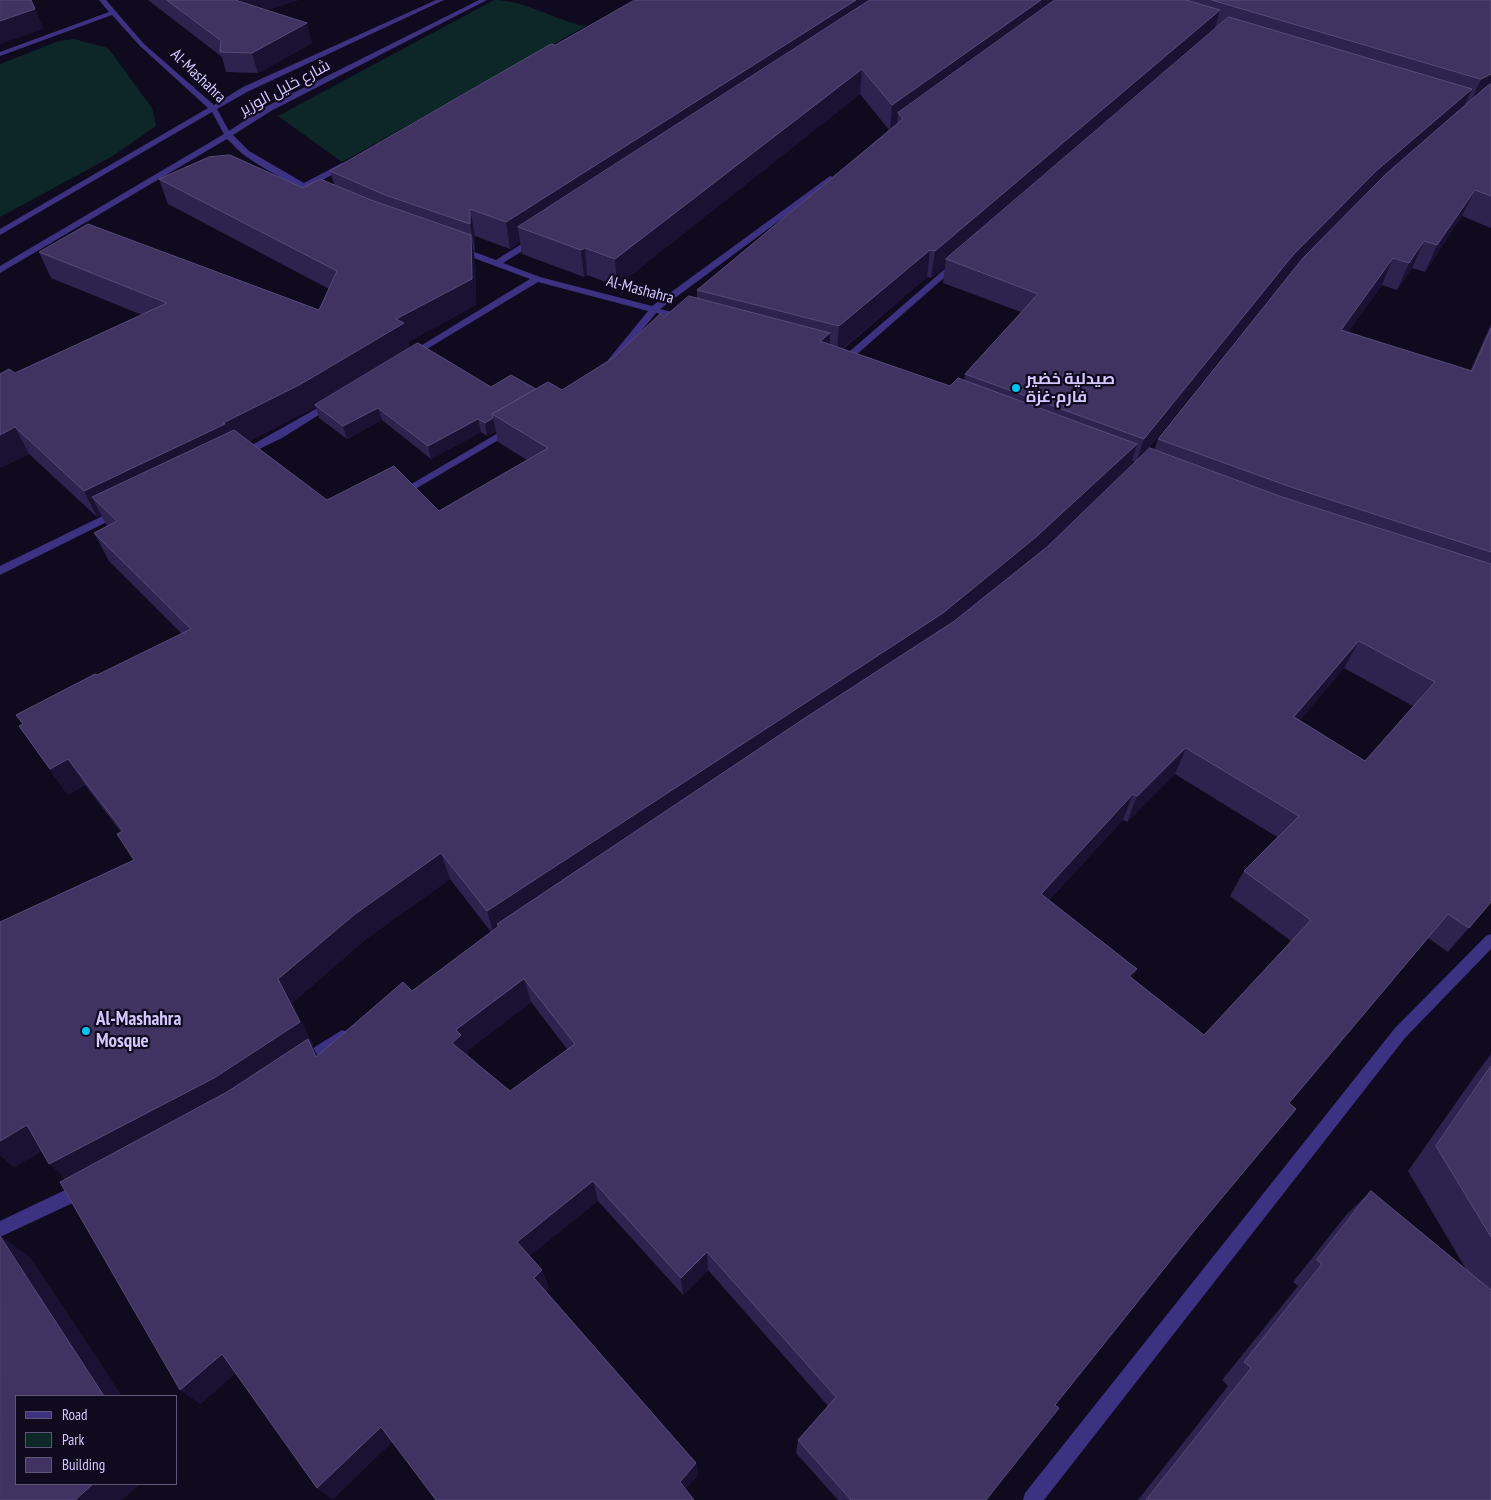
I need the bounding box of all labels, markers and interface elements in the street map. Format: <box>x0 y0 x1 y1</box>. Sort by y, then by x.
street label: Al-Mashahra <box>166 45 230 107</box>
street label: شارع خليل الوزير <box>236 56 334 120</box>
street label: Al-Mashahra <box>604 272 676 308</box>
place label: صيدلية خضير فارم-غزة <box>1026 369 1115 407</box>
marker: صيدلية خضير فارم-غزة <box>1010 382 1022 394</box>
place label: Al-Mashahra Mosque <box>96 1009 181 1053</box>
marker: Al-Mashahra Mosque <box>80 1025 92 1037</box>
legend <box>15 1395 178 1485</box>
text: Road <box>62 1405 88 1424</box>
text: Park <box>62 1430 84 1449</box>
text: Building <box>62 1455 105 1474</box>

